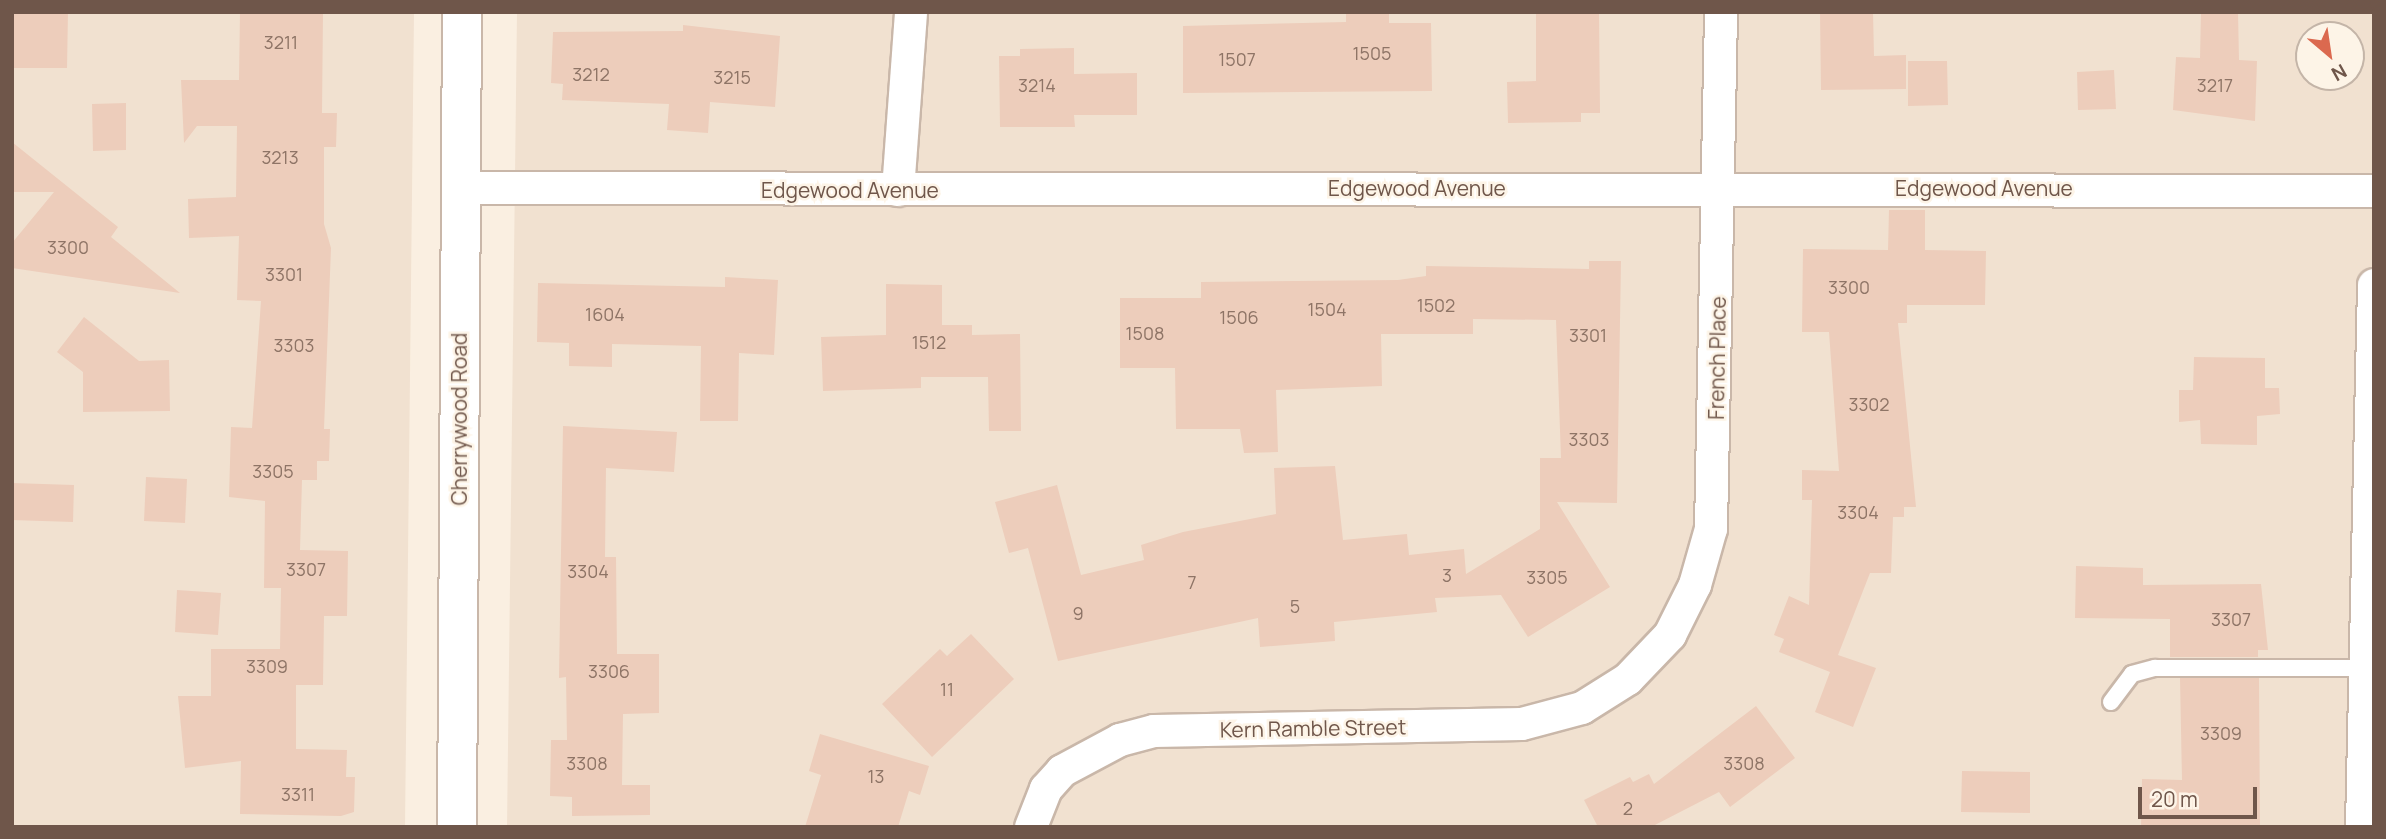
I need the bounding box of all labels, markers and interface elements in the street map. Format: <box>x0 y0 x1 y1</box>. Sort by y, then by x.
north arrow <box>2295 21 2365 91</box>
house number: 3211 <box>264 31 298 53</box>
house number: 1505 <box>1353 42 1391 64</box>
house number: 1507 <box>1218 48 1256 70</box>
text: N <box>2327 58 2351 87</box>
house number: 3212 <box>572 63 610 85</box>
house number: 3215 <box>713 66 751 88</box>
house number: 3214 <box>1018 74 1056 96</box>
house number: 3217 <box>2197 74 2233 96</box>
house number: 3213 <box>261 146 299 168</box>
street label: Edgewood Avenue <box>1328 175 1506 201</box>
street label: Edgewood Avenue <box>1895 175 2073 201</box>
street label: Edgewood Avenue <box>761 177 939 203</box>
house number: 3300 <box>47 236 89 258</box>
house number: 3301 <box>265 263 303 285</box>
house number: 3300 <box>1828 276 1870 298</box>
house number: 1502 <box>1417 294 1455 316</box>
street label: French Place <box>1703 296 1731 420</box>
house number: 1504 <box>1307 298 1347 320</box>
house number: 1604 <box>585 303 625 325</box>
house number: 1506 <box>1219 306 1259 328</box>
house number: 1508 <box>1126 322 1164 344</box>
house number: 3301 <box>1569 324 1607 346</box>
house number: 1512 <box>912 331 946 353</box>
street label: Cherrywood Road <box>446 333 472 505</box>
house number: 3303 <box>274 334 314 356</box>
house number: 3302 <box>1848 393 1890 415</box>
house number: 3303 <box>1569 428 1609 450</box>
house number: 3305 <box>252 460 294 482</box>
house number: 3304 <box>1837 501 1879 523</box>
house number: 3307 <box>286 558 326 580</box>
house number: 3304 <box>567 560 609 582</box>
house number: 3 <box>1442 564 1452 586</box>
house number: 3305 <box>1526 566 1568 588</box>
house number: 7 <box>1187 571 1197 593</box>
house number: 5 <box>1290 595 1300 617</box>
house number: 9 <box>1072 602 1084 624</box>
house number: 3307 <box>2211 608 2251 630</box>
house number: 3309 <box>246 655 288 677</box>
house number: 3306 <box>588 660 630 682</box>
house number: 11 <box>940 678 954 700</box>
street label: Kern Ramble Street <box>1220 714 1406 742</box>
house number: 3309 <box>2200 722 2242 744</box>
house number: 3308 <box>566 752 608 774</box>
house number: 3308 <box>1723 752 1765 774</box>
house number: 13 <box>868 765 884 787</box>
scale bar <box>2141 772 2260 816</box>
house number: 3311 <box>281 783 315 805</box>
text: 20 m <box>2151 785 2198 813</box>
house number: 2 <box>1623 797 1633 819</box>

